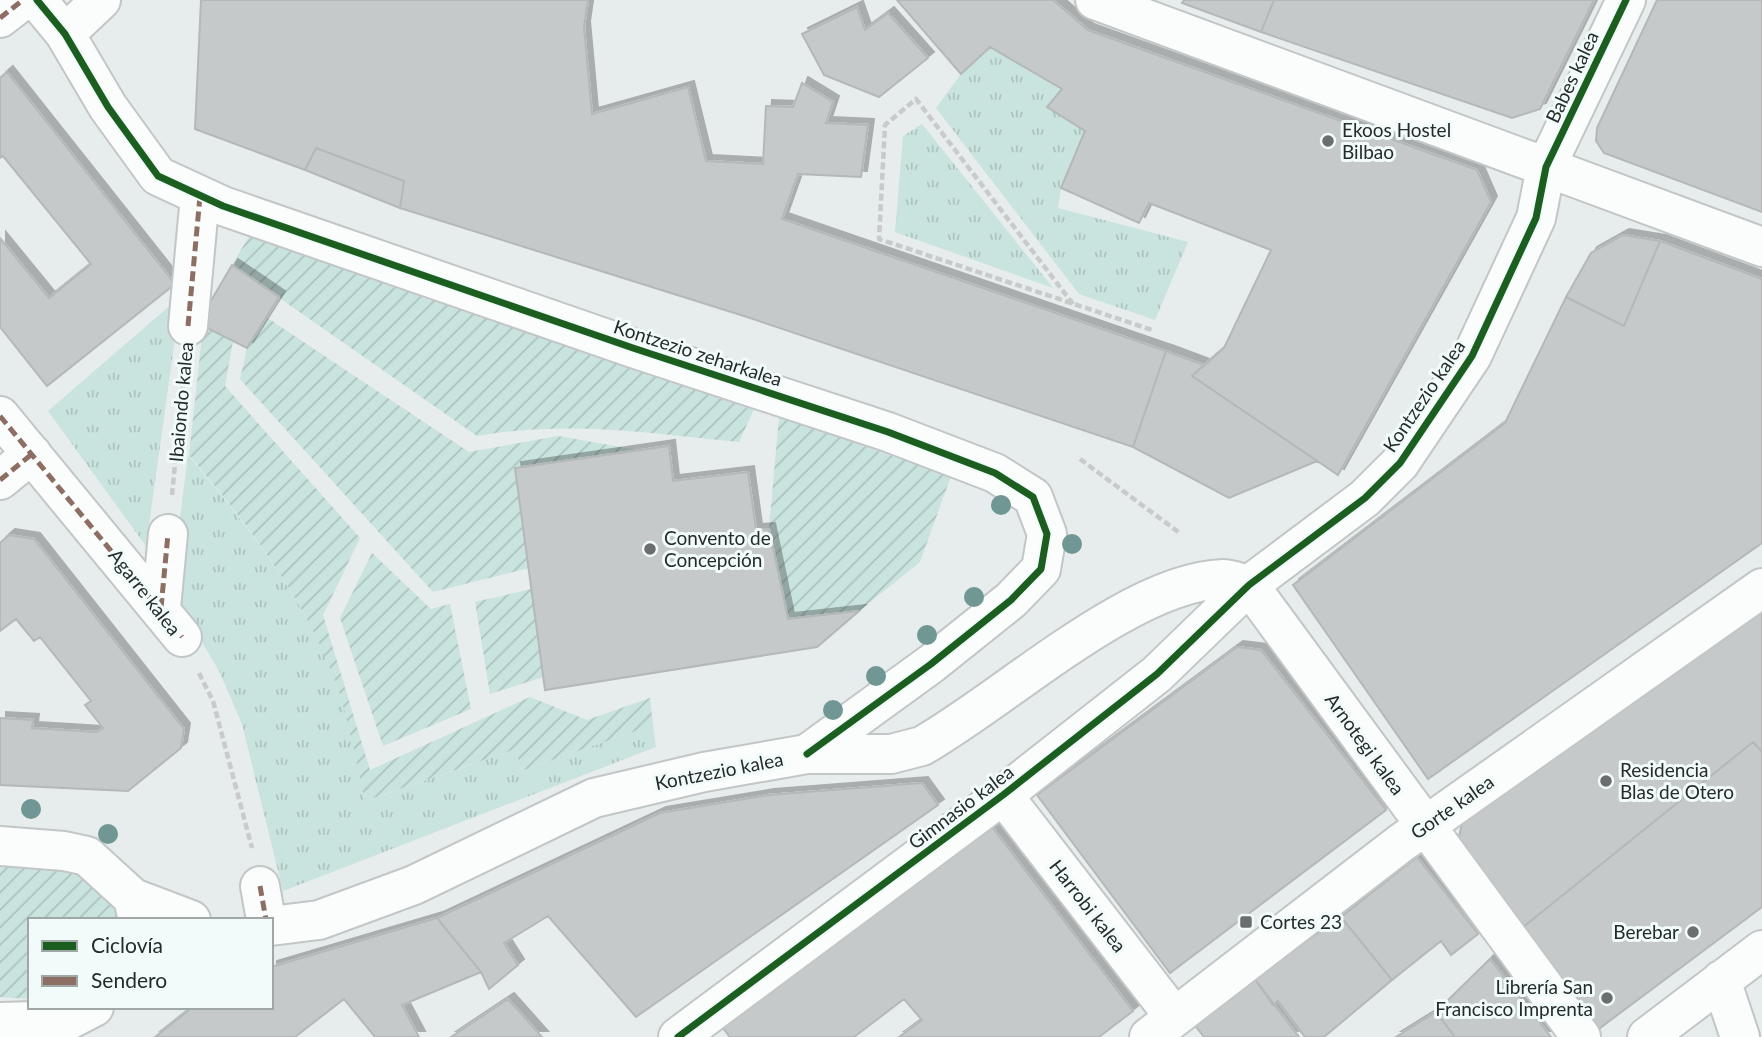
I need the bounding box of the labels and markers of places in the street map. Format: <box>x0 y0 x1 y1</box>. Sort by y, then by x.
place label: Ekoos Hostel Bilbao <box>1342 118 1451 163</box>
marker: Ekoos Hostel Bilbao <box>1320 133 1336 149</box>
place label: Convento de Concepción <box>664 526 771 571</box>
marker: Convento de Concepción <box>642 541 658 557</box>
place label: Residencia Blas de Otero <box>1620 758 1734 803</box>
marker: Residencia Blas de Otero <box>1598 773 1614 789</box>
place label: Cortes 23 <box>1260 910 1342 933</box>
marker: Cortes 23 <box>1238 914 1254 930</box>
place label: Berebar <box>1613 920 1679 943</box>
marker: Berebar <box>1685 924 1701 940</box>
place label: Librería San Francisco Imprenta <box>1435 975 1593 1020</box>
marker: Librería San Francisco Imprenta <box>1599 990 1615 1006</box>

